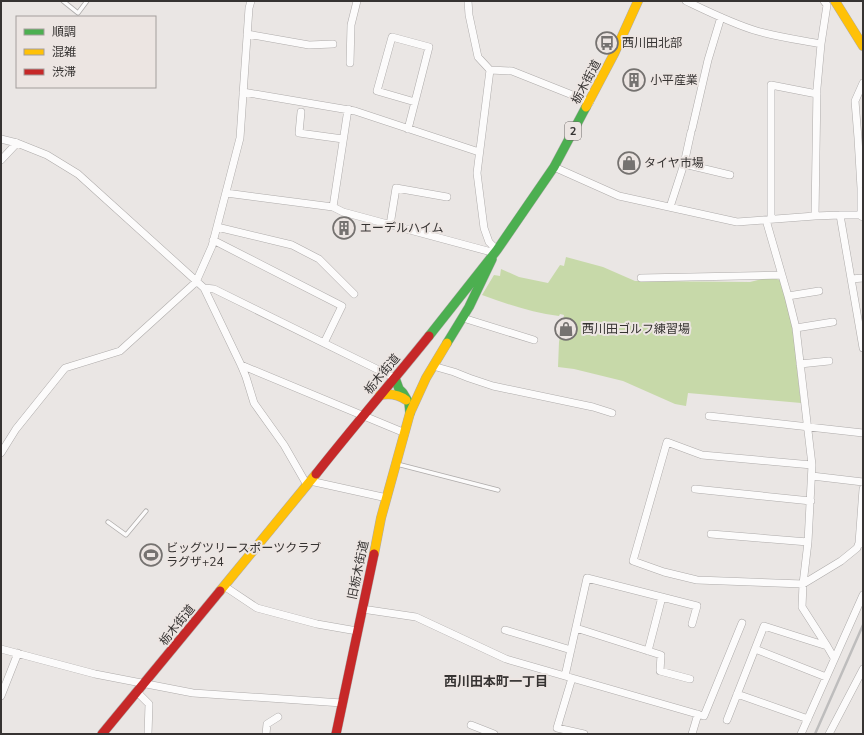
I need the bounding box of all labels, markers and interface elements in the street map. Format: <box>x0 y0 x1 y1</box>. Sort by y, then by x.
legend <box>16 16 156 88</box>
text: 順調 <box>52 24 76 40</box>
bus stop icon: 西川田北部 <box>594 30 620 56</box>
place label: 西川田北部 <box>622 35 682 51</box>
text: 混雑 <box>52 44 76 60</box>
street label: 栃木街道 <box>568 57 604 107</box>
text: 渋滞 <box>52 64 76 80</box>
building icon: 小平産業 <box>621 67 647 93</box>
place label: 小平産業 <box>650 72 698 88</box>
road number: 2 <box>565 122 581 140</box>
shop icon: タイヤ市場 <box>616 150 642 176</box>
place label: タイヤ市場 <box>644 155 704 171</box>
building icon: エーデルハイム <box>331 215 357 241</box>
place label: エーデルハイム <box>360 220 444 236</box>
shop icon: 西川田ゴルフ練習場 <box>553 316 579 342</box>
place label: 西川田ゴルフ練習場 <box>582 321 690 337</box>
street label: 栃木街道 <box>360 350 404 398</box>
street label: 旧栃木街道 <box>344 539 372 601</box>
place label: ビッグツリースポーツクラブ ラグザ+24 <box>166 540 321 570</box>
sports icon: ビッグツリースポーツクラブ ラグザ+24 <box>138 542 164 568</box>
street label: 栃木街道 <box>156 601 198 649</box>
district label: 西川田本町一丁目 <box>444 673 548 691</box>

